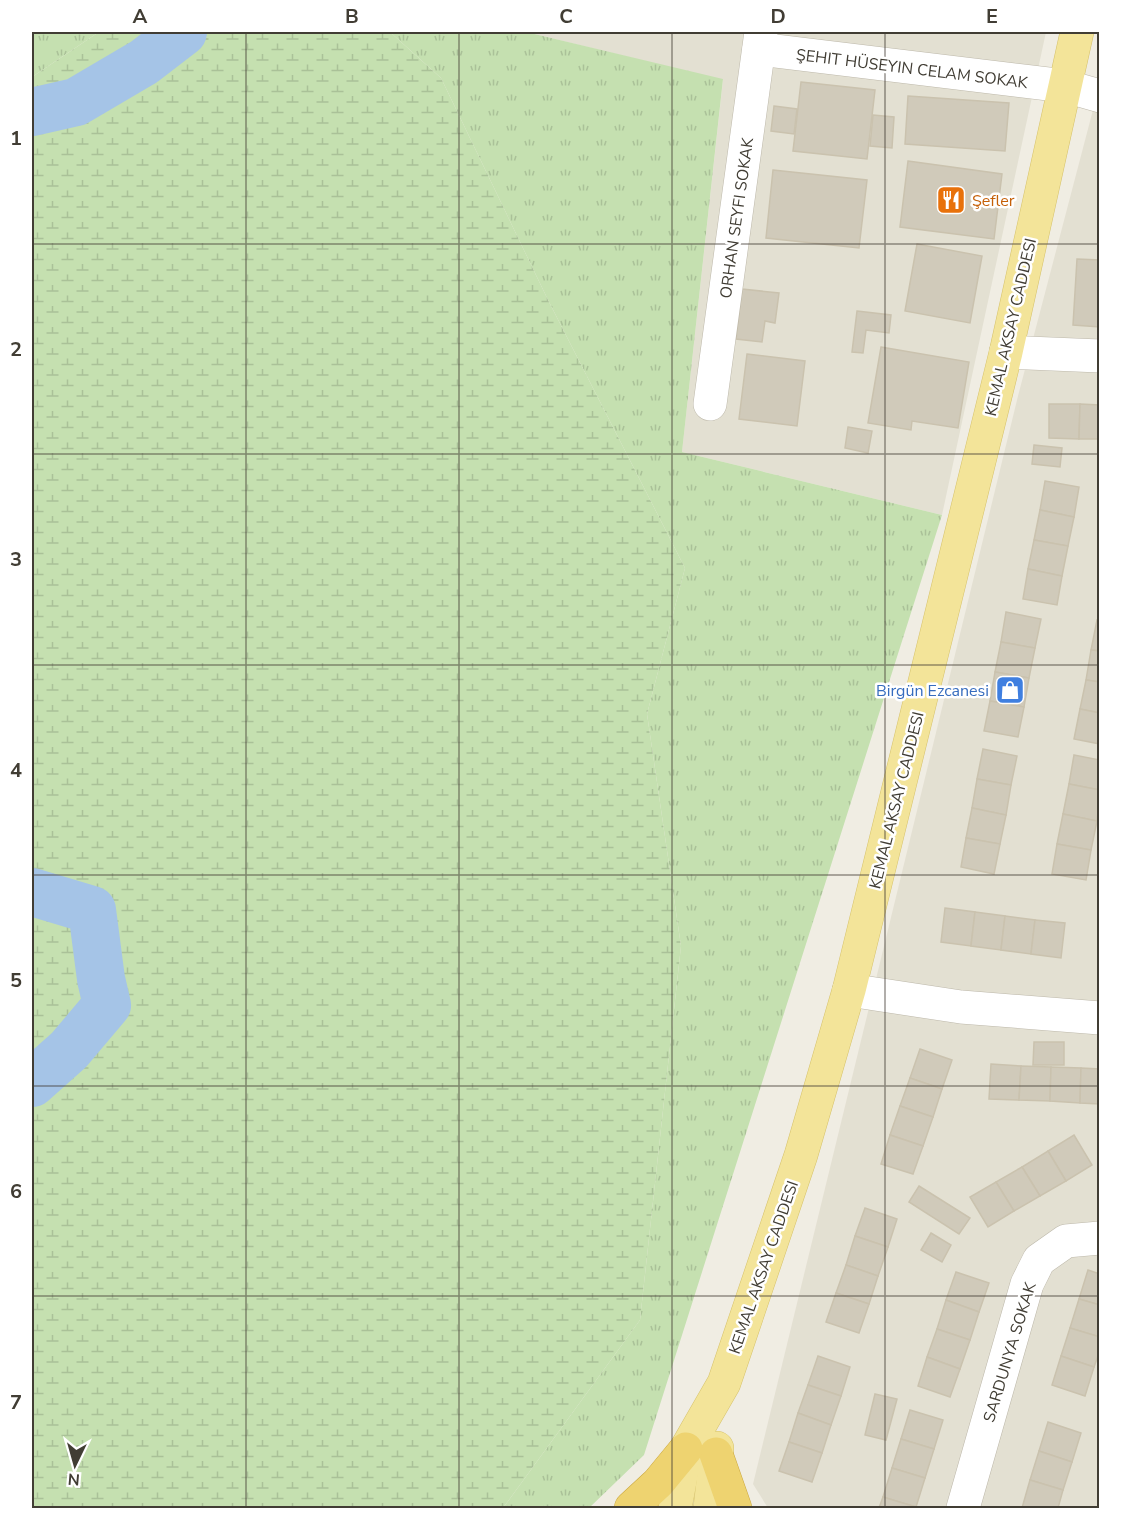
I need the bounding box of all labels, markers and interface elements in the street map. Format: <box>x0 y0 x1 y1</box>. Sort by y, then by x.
text: A <box>133 3 148 30</box>
text: B <box>345 3 359 30</box>
text: C <box>559 3 573 30</box>
text: D <box>770 3 786 30</box>
text: E <box>986 3 998 30</box>
street label: ŞEHIT HÜSEYIN CELAM SOKAK <box>795 44 1030 94</box>
text: 1 <box>10 125 22 152</box>
street label: ORHAN SEYFI SOKAK <box>715 135 759 300</box>
restaurant icon: Şefler <box>935 184 967 216</box>
place label: Şefler <box>972 190 1015 212</box>
street label: KEMAL AKSAY CADDESI <box>980 236 1042 418</box>
text: 2 <box>10 336 22 363</box>
text: 3 <box>10 546 22 573</box>
shop icon: Birgün Ezcanesi <box>994 674 1026 706</box>
place label: Birgün Ezcanesi <box>876 680 989 702</box>
street label: KEMAL AKSAY CADDESI <box>864 709 930 891</box>
text: 4 <box>10 757 22 784</box>
text: 5 <box>10 967 22 994</box>
text: 6 <box>10 1178 22 1205</box>
street label: KEMAL AKSAY CADDESI <box>724 1178 804 1357</box>
street label: SARDUNYA SOKAK <box>978 1279 1042 1425</box>
text: 7 <box>10 1389 22 1416</box>
north arrow <box>45 1435 105 1495</box>
text: N <box>67 1467 81 1490</box>

